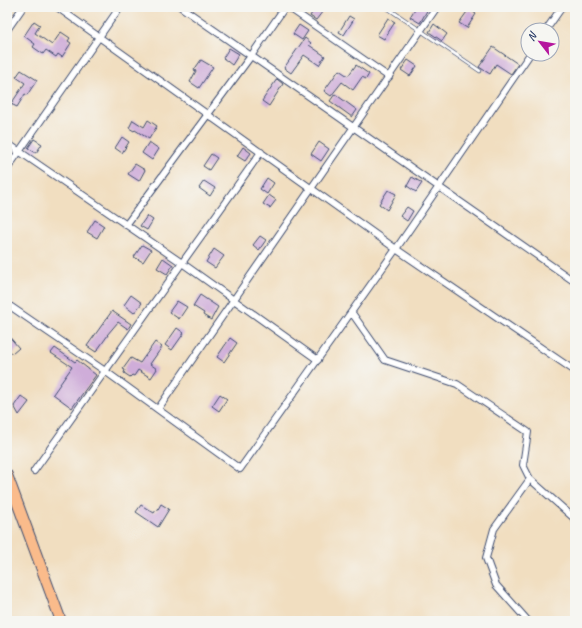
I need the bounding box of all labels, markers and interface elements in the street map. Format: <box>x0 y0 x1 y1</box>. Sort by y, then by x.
north arrow <box>520 22 560 62</box>
text: N <box>524 28 540 43</box>

